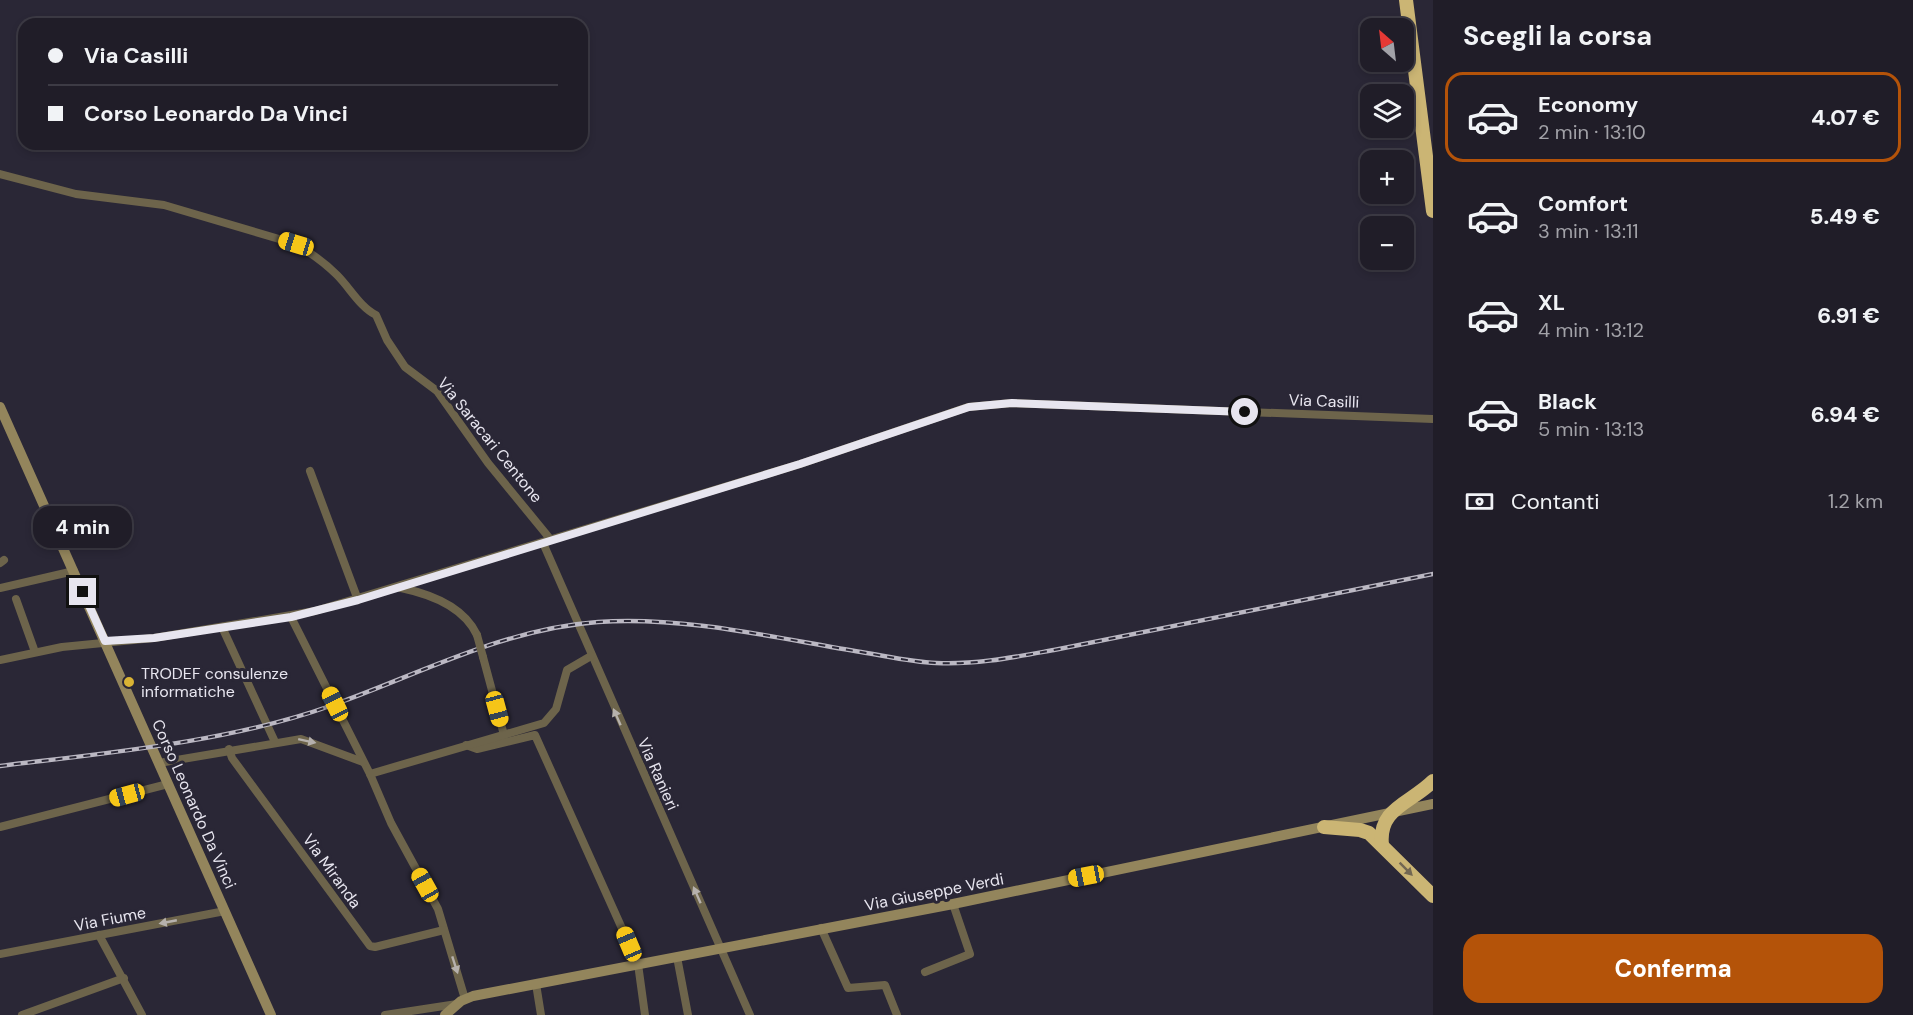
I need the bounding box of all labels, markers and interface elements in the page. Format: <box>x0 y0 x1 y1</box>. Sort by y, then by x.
north arrow <box>1360 18 1414 72</box>
map controls <box>1360 18 1414 270</box>
text: Scegli la corsa <box>1463 18 1652 53</box>
text: Via Casilli <box>84 41 188 70</box>
button: layers <box>1360 84 1414 138</box>
icon: car <box>1466 90 1520 144</box>
text: Economy <box>1538 90 1638 119</box>
text: Corso Leonardo Da Vinci <box>84 99 348 128</box>
text: 4.07 € <box>1811 103 1880 132</box>
text: 2 min · 13:10 <box>1538 119 1646 145</box>
button: + <box>1360 150 1414 204</box>
icon: car <box>1466 189 1520 243</box>
text: Comfort <box>1538 189 1628 218</box>
text: 5.49 € <box>1810 202 1880 231</box>
button: − <box>1360 216 1414 270</box>
text: 3 min · 13:11 <box>1538 218 1638 244</box>
car <box>276 230 316 258</box>
icon: car <box>1466 288 1520 342</box>
text: XL <box>1538 288 1565 317</box>
text: 6.91 € <box>1817 301 1880 330</box>
text: 4 min · 13:12 <box>1538 317 1644 343</box>
street label: Via Saracari Centone <box>433 373 547 507</box>
icon: car <box>1466 387 1520 441</box>
text: Black <box>1538 387 1597 416</box>
street label: Via Casilli <box>1288 389 1360 413</box>
route start <box>1231 398 1258 425</box>
text: 6.94 € <box>1811 400 1880 429</box>
text: 5 min · 13:13 <box>1538 416 1644 442</box>
icon: cash <box>1463 485 1496 518</box>
text: Contanti <box>1511 487 1600 516</box>
text: 1.2 km <box>1828 488 1883 514</box>
callout: 4 min <box>34 505 132 547</box>
text: 4 min <box>55 514 110 540</box>
route end <box>69 578 96 605</box>
place label: TRODEF consulenze informatiche <box>141 663 288 702</box>
marker: TRODEF consulenze informatiche <box>122 675 136 689</box>
car <box>319 684 351 724</box>
car <box>484 689 510 729</box>
one-way arrow <box>612 707 622 725</box>
street label: Corso Leonardo Da Vinci <box>147 716 241 892</box>
street label: Via Ranieri <box>633 734 683 814</box>
one-way arrow <box>298 737 317 746</box>
car <box>107 782 147 808</box>
street label: Via Miranda <box>298 829 366 913</box>
one-way arrow <box>1398 861 1412 875</box>
car <box>1067 864 1105 888</box>
car <box>408 865 442 905</box>
street label: Via Giuseppe Verdi <box>863 868 1005 916</box>
one-way arrow <box>693 886 702 903</box>
street label: Via Fiume <box>72 902 148 936</box>
one-way arrow <box>158 918 177 927</box>
car <box>614 924 644 964</box>
button: Conferma <box>1463 934 1883 1003</box>
one-way arrow <box>451 956 460 974</box>

